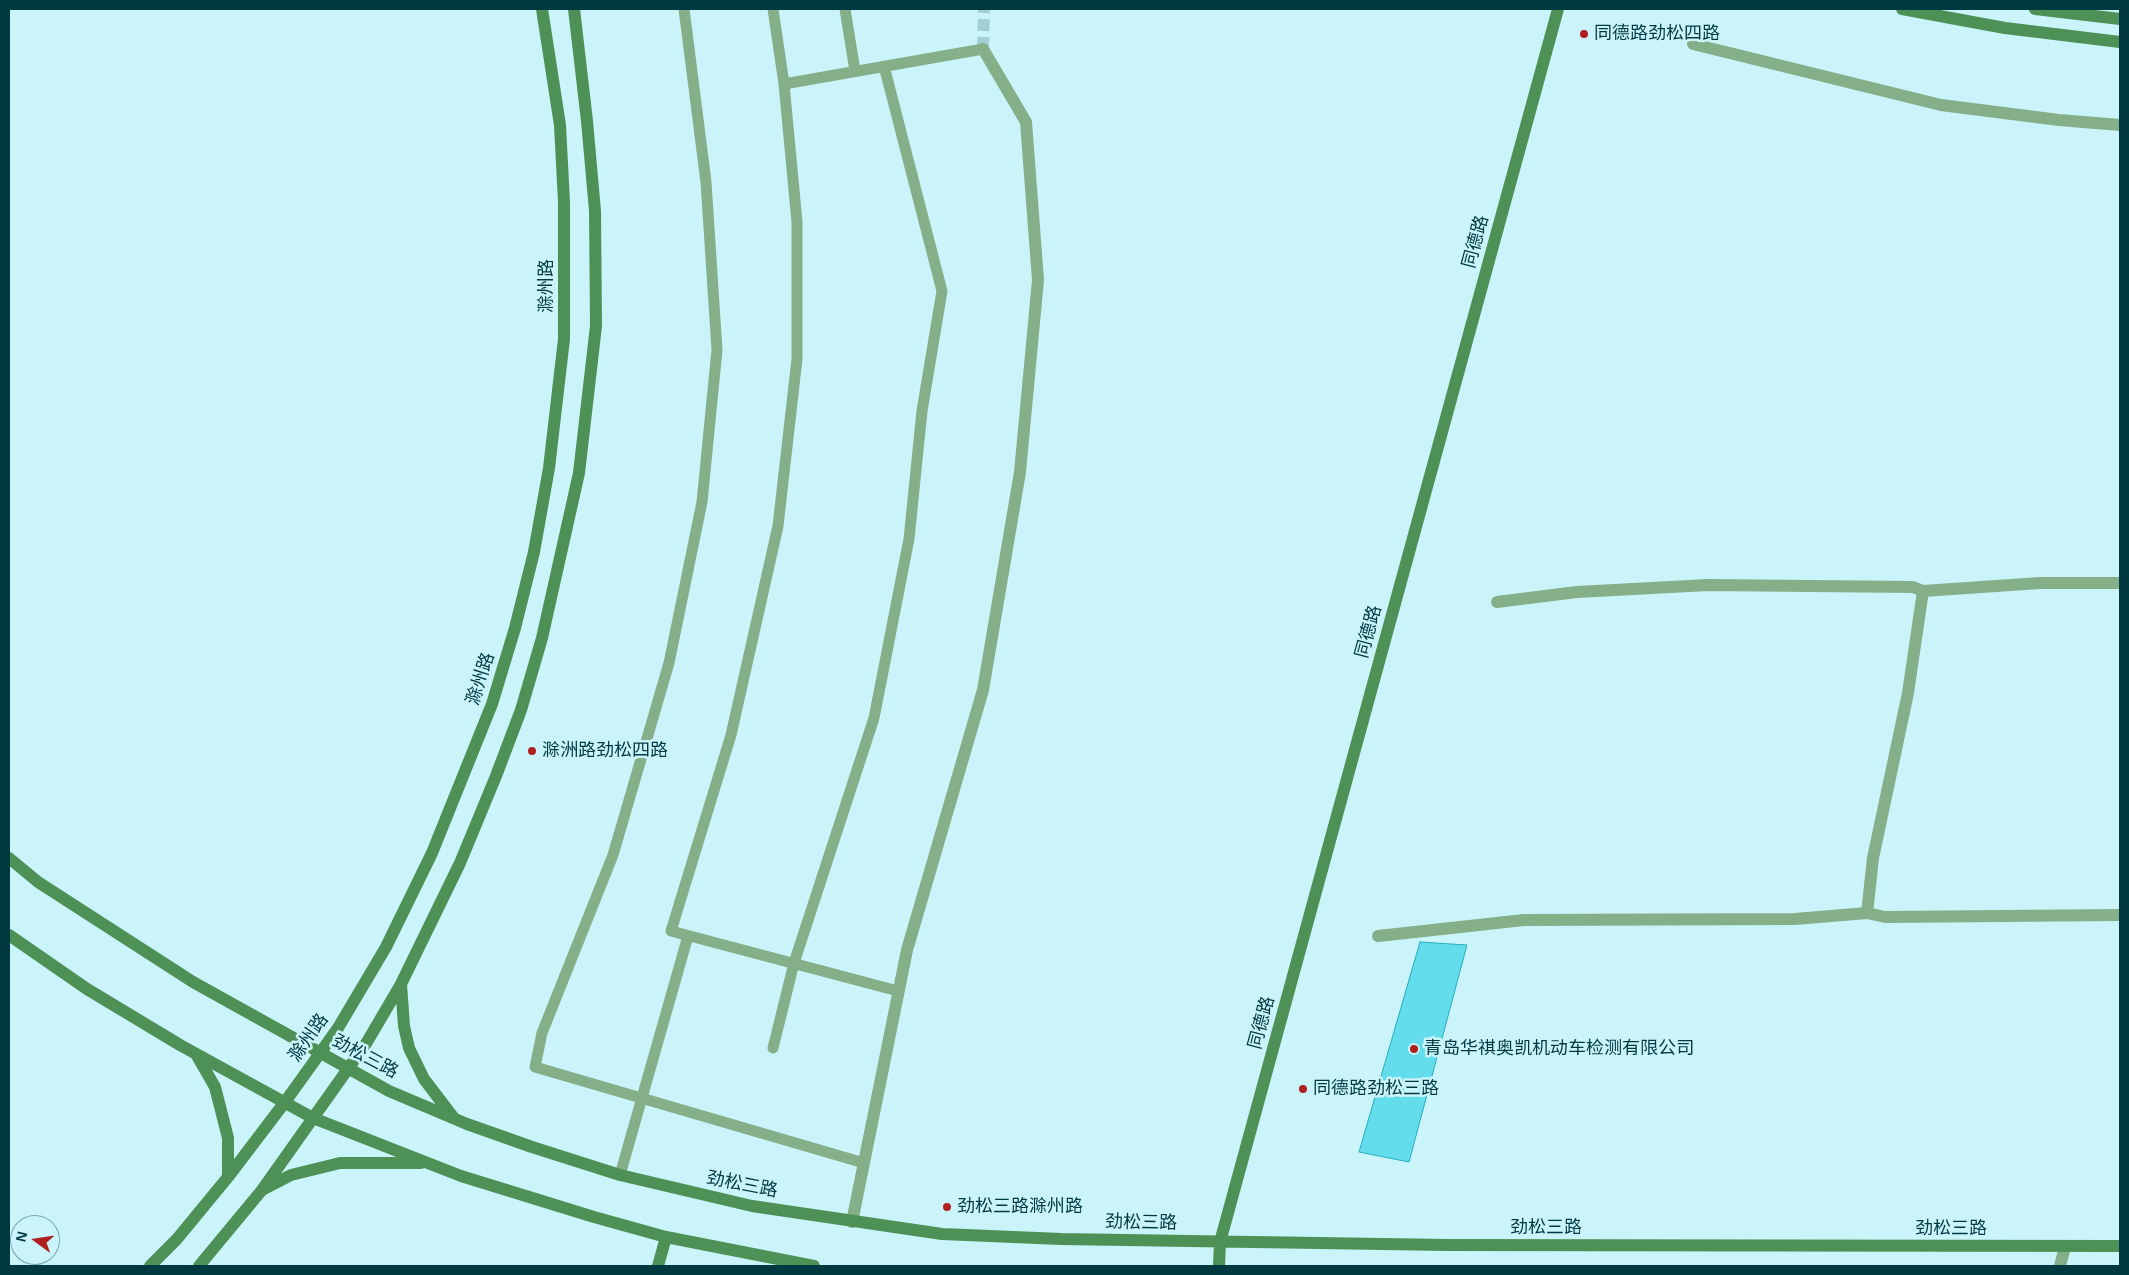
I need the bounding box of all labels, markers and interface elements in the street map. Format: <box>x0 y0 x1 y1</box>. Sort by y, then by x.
place label: 同德路劲松四路 <box>1594 23 1720 45</box>
marker: 同德路劲松四路 <box>1578 28 1590 40</box>
street label: 同德路 <box>1459 213 1493 271</box>
street label: 滁州路 <box>536 259 558 313</box>
street label: 同德路 <box>1352 603 1386 661</box>
street label: 滁州路 <box>462 650 500 708</box>
place label: 滁洲路劲松四路 <box>542 740 668 762</box>
marker: 滁洲路劲松四路 <box>526 745 538 757</box>
street label: 同德路 <box>1245 994 1279 1052</box>
street label: 滁州路 <box>285 1010 333 1066</box>
street label: 劲松三路 <box>328 1031 402 1083</box>
place label: 青岛华祺奥凯机动车检测有限公司 <box>1424 1038 1694 1060</box>
marker: 青岛华祺奥凯机动车检测有限公司 <box>1408 1043 1420 1055</box>
place label: 同德路劲松三路 <box>1313 1078 1439 1100</box>
marker: 同德路劲松三路 <box>1297 1083 1309 1095</box>
street label: 劲松三路 <box>705 1168 779 1202</box>
place label: 劲松三路滁州路 <box>957 1196 1083 1218</box>
marker: 劲松三路滁州路 <box>941 1201 953 1213</box>
street label: 劲松三路 <box>1105 1212 1177 1234</box>
north arrow <box>10 1215 60 1265</box>
street label: 劲松三路 <box>1510 1217 1582 1239</box>
street label: 劲松三路 <box>1915 1218 1987 1240</box>
text: N <box>12 1230 30 1243</box>

